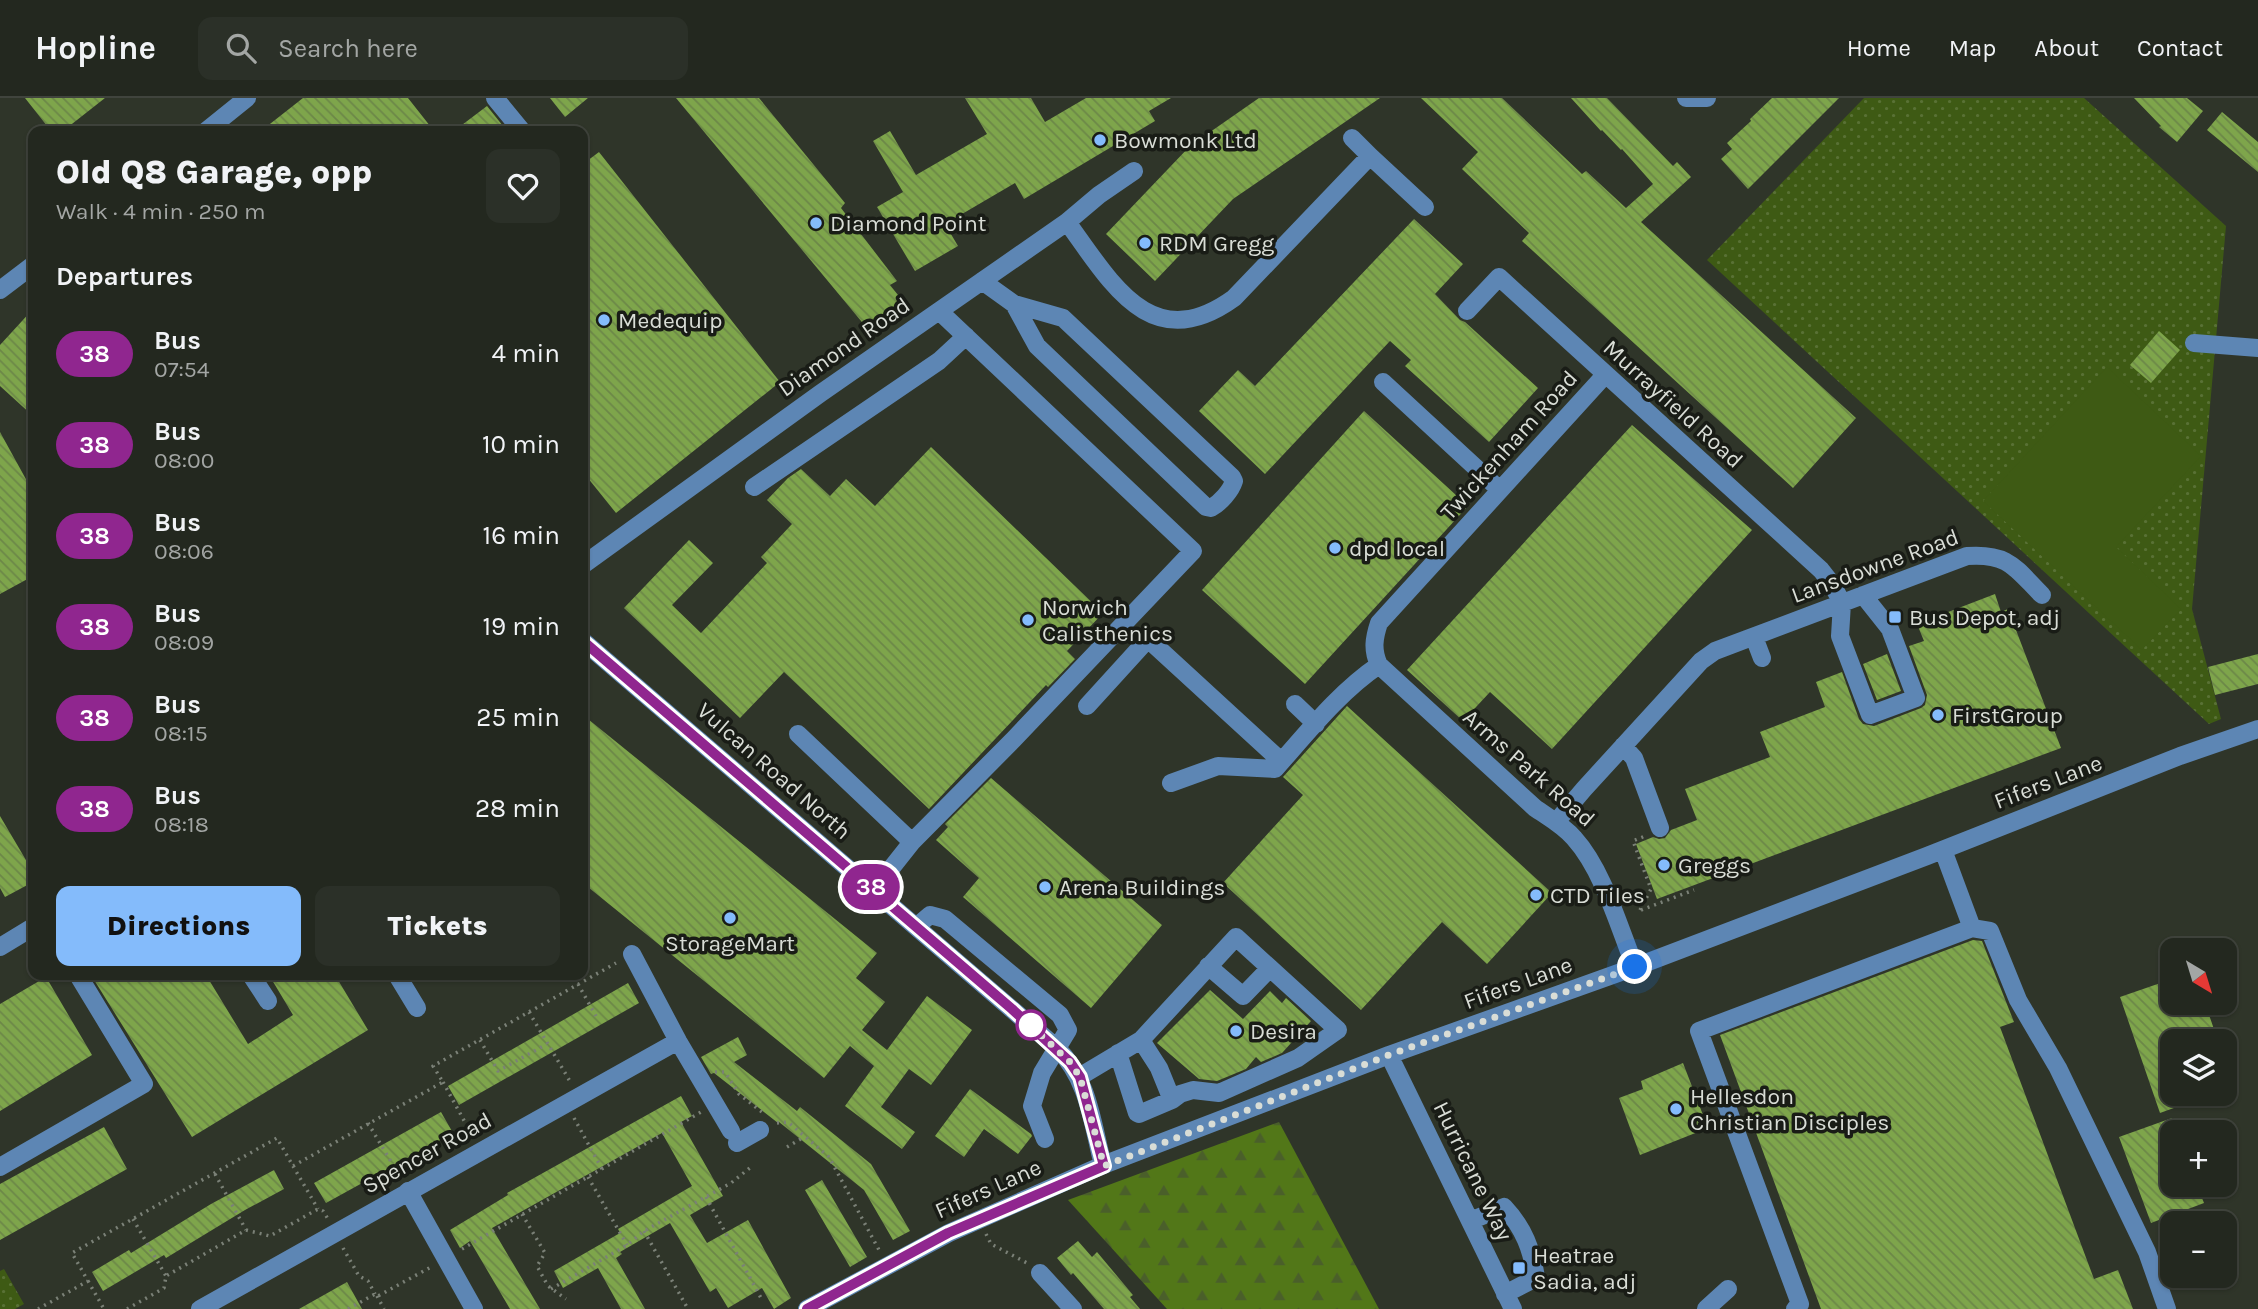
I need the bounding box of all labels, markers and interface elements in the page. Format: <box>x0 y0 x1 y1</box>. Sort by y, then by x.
search box <box>198 17 688 80</box>
text: Hopline <box>35 29 156 67</box>
icon: search <box>222 29 260 67</box>
text: Search here <box>278 33 418 64</box>
text: Home <box>1847 34 1911 62</box>
text: Map <box>1949 34 1996 62</box>
text: About <box>2034 34 2099 62</box>
text: Contact <box>2137 34 2223 62</box>
place label: Bowmonk Ltd <box>1114 127 1257 154</box>
marker: Bowmonk Ltd <box>1092 132 1108 148</box>
button: heart <box>486 149 560 223</box>
text: Old Q8 Garage, opp <box>56 153 372 191</box>
text: Walk · 4 min · 250 m <box>56 198 265 225</box>
place label: Diamond Point <box>830 210 987 237</box>
marker: Diamond Point <box>808 215 824 231</box>
place label: RDM Gregg <box>1159 230 1274 257</box>
marker: RDM Gregg <box>1137 235 1153 251</box>
text: Departures <box>56 261 193 292</box>
street label: Diamond Road <box>773 292 915 402</box>
place label: Medequip <box>618 307 722 334</box>
marker: Medequip <box>596 312 612 328</box>
text: Bus <box>154 325 201 356</box>
street label: Murrayfield Road <box>1598 334 1748 474</box>
text: 4 min <box>492 338 560 369</box>
text: 38 <box>79 340 110 368</box>
text: 07:54 <box>154 356 210 383</box>
street label: Twickenham Road <box>1435 365 1583 525</box>
text: Bus <box>154 416 201 447</box>
text: 10 min <box>482 429 560 460</box>
text: 38 <box>79 431 110 459</box>
text: 08:00 <box>154 447 214 474</box>
text: Bus <box>154 507 201 538</box>
text: 16 min <box>483 520 560 551</box>
text: 38 <box>79 522 110 550</box>
street label: Lansdowne Road <box>1788 523 1962 609</box>
place label: dpd local <box>1349 535 1445 562</box>
text: 08:06 <box>154 538 214 565</box>
marker: dpd local <box>1327 540 1343 556</box>
place label: Norwich Calisthenics <box>1042 594 1173 647</box>
text: Bus <box>154 598 201 629</box>
place label: Bus Depot, adj <box>1909 604 2060 631</box>
marker: Bus Depot, adj <box>1887 609 1903 625</box>
text: 19 min <box>482 611 560 642</box>
marker: Norwich Calisthenics <box>1020 612 1036 628</box>
text: 38 <box>79 613 110 641</box>
text: 08:09 <box>154 629 214 656</box>
text: Bus <box>154 689 201 720</box>
street label: Vulcan Road North <box>692 697 856 845</box>
text: 25 min <box>476 702 560 733</box>
place label: FirstGroup <box>1952 702 2063 729</box>
street label: Arms Park Road <box>1458 703 1600 833</box>
text: 38 <box>79 704 110 732</box>
marker: FirstGroup <box>1930 707 1946 723</box>
text: 08:15 <box>154 720 208 747</box>
street label: Fifers Lane <box>1990 749 2106 815</box>
text: Bus <box>154 780 201 811</box>
text: 28 min <box>475 793 560 824</box>
text: 38 <box>79 795 110 823</box>
text: 08:18 <box>154 811 209 838</box>
place label: Greggs <box>1678 852 1751 879</box>
marker: Greggs <box>1656 857 1672 873</box>
line badge: 38 <box>840 864 903 910</box>
text: 38 <box>856 873 886 901</box>
place label: Arena Buildings <box>1059 874 1225 901</box>
marker: Arena Buildings <box>1037 879 1053 895</box>
place label: CTD Tiles <box>1550 882 1645 909</box>
button: Directions <box>56 886 301 966</box>
button: Tickets <box>315 886 560 966</box>
marker: CTD Tiles <box>1528 887 1544 903</box>
marker: StorageMart <box>722 910 738 926</box>
place label: StorageMart <box>665 930 795 957</box>
north arrow <box>2160 938 2236 1015</box>
map controls <box>2160 938 2237 1288</box>
your location <box>1617 949 1652 984</box>
street label: Fifers Lane <box>1460 951 1576 1015</box>
unlabelled marker <box>1016 1010 1046 1040</box>
place label: Desira <box>1250 1018 1317 1045</box>
marker: Desira <box>1228 1023 1244 1039</box>
button: layers <box>2160 1029 2237 1106</box>
place label: Hellesdon Christian Disciples <box>1690 1083 1889 1136</box>
street label: Hurricane Way <box>1428 1097 1519 1245</box>
marker: Hellesdon Christian Disciples <box>1668 1101 1684 1117</box>
street label: Spencer Road <box>358 1106 496 1200</box>
button: + <box>2160 1120 2237 1197</box>
street label: Fifers Lane <box>931 1154 1045 1224</box>
button: − <box>2160 1211 2237 1288</box>
place label: Heatrae Sadia, adj <box>1533 1242 1636 1295</box>
marker: Heatrae Sadia, adj <box>1511 1260 1527 1276</box>

